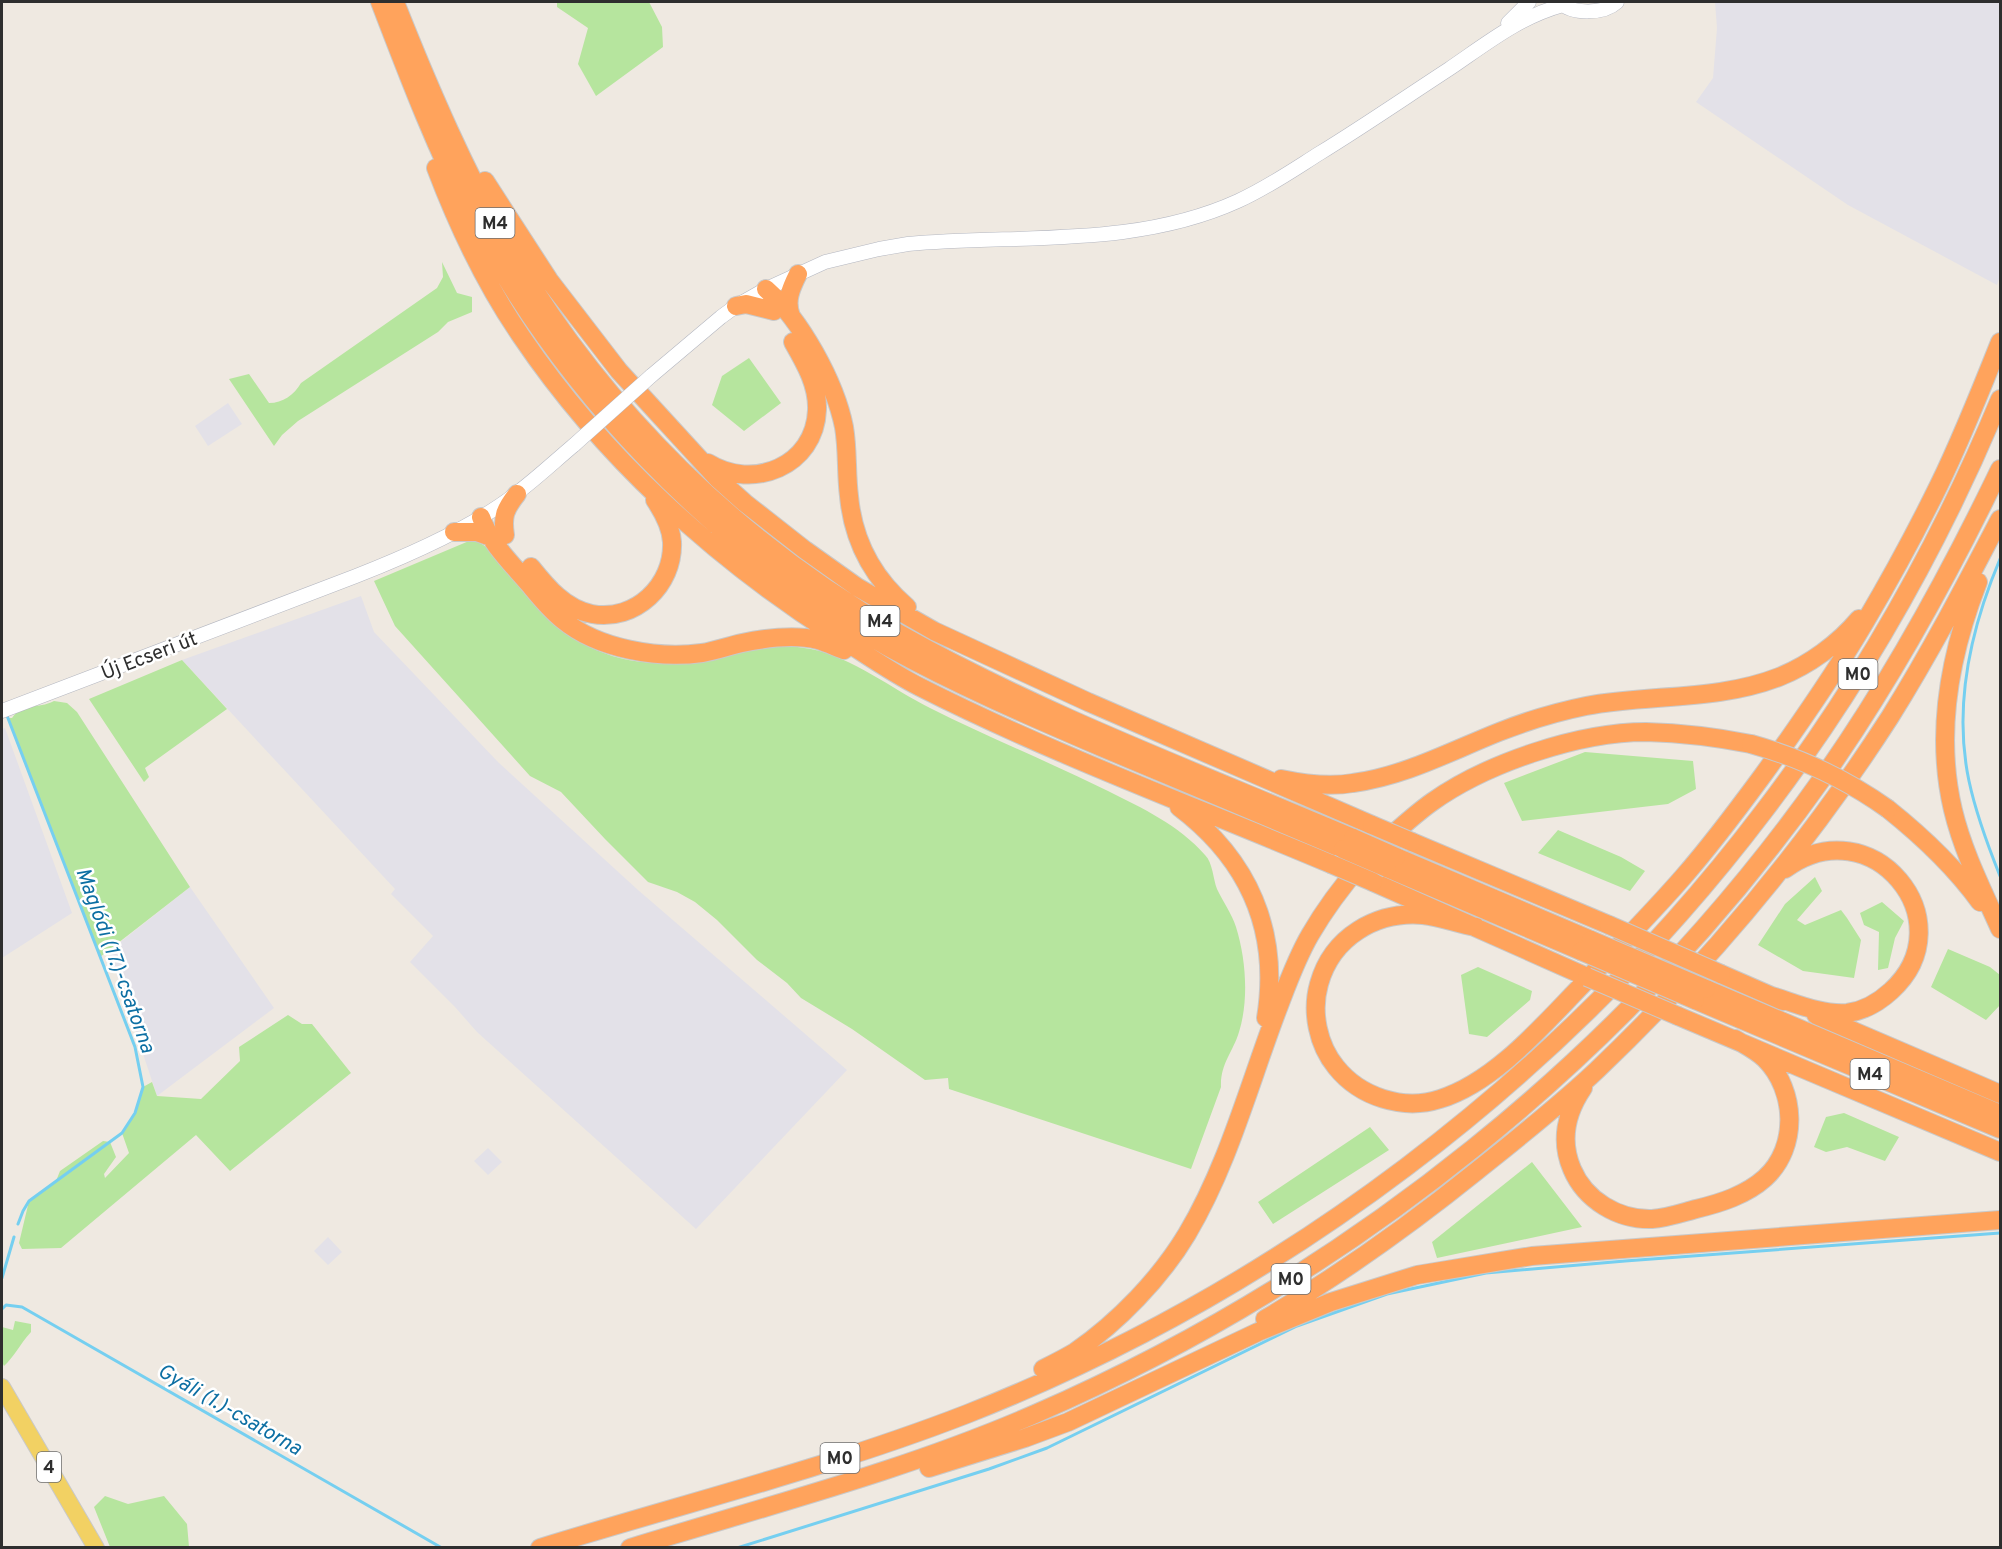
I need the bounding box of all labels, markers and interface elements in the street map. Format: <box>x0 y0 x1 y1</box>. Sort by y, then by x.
road number: M4 <box>476 208 514 238</box>
road number: M4 <box>860 606 900 636</box>
street label: Új Ecseri út <box>97 625 202 687</box>
road number: M0 <box>1838 659 1878 689</box>
water label: Maglódi (17.)-csatorna <box>69 864 161 1057</box>
road number: M4 <box>1850 1059 1890 1089</box>
road number: M0 <box>1272 1264 1310 1294</box>
water label: Gyáli (1.)-csatorna <box>152 1358 306 1463</box>
road number: M0 <box>820 1443 860 1473</box>
road number: 4 <box>37 1452 61 1482</box>

